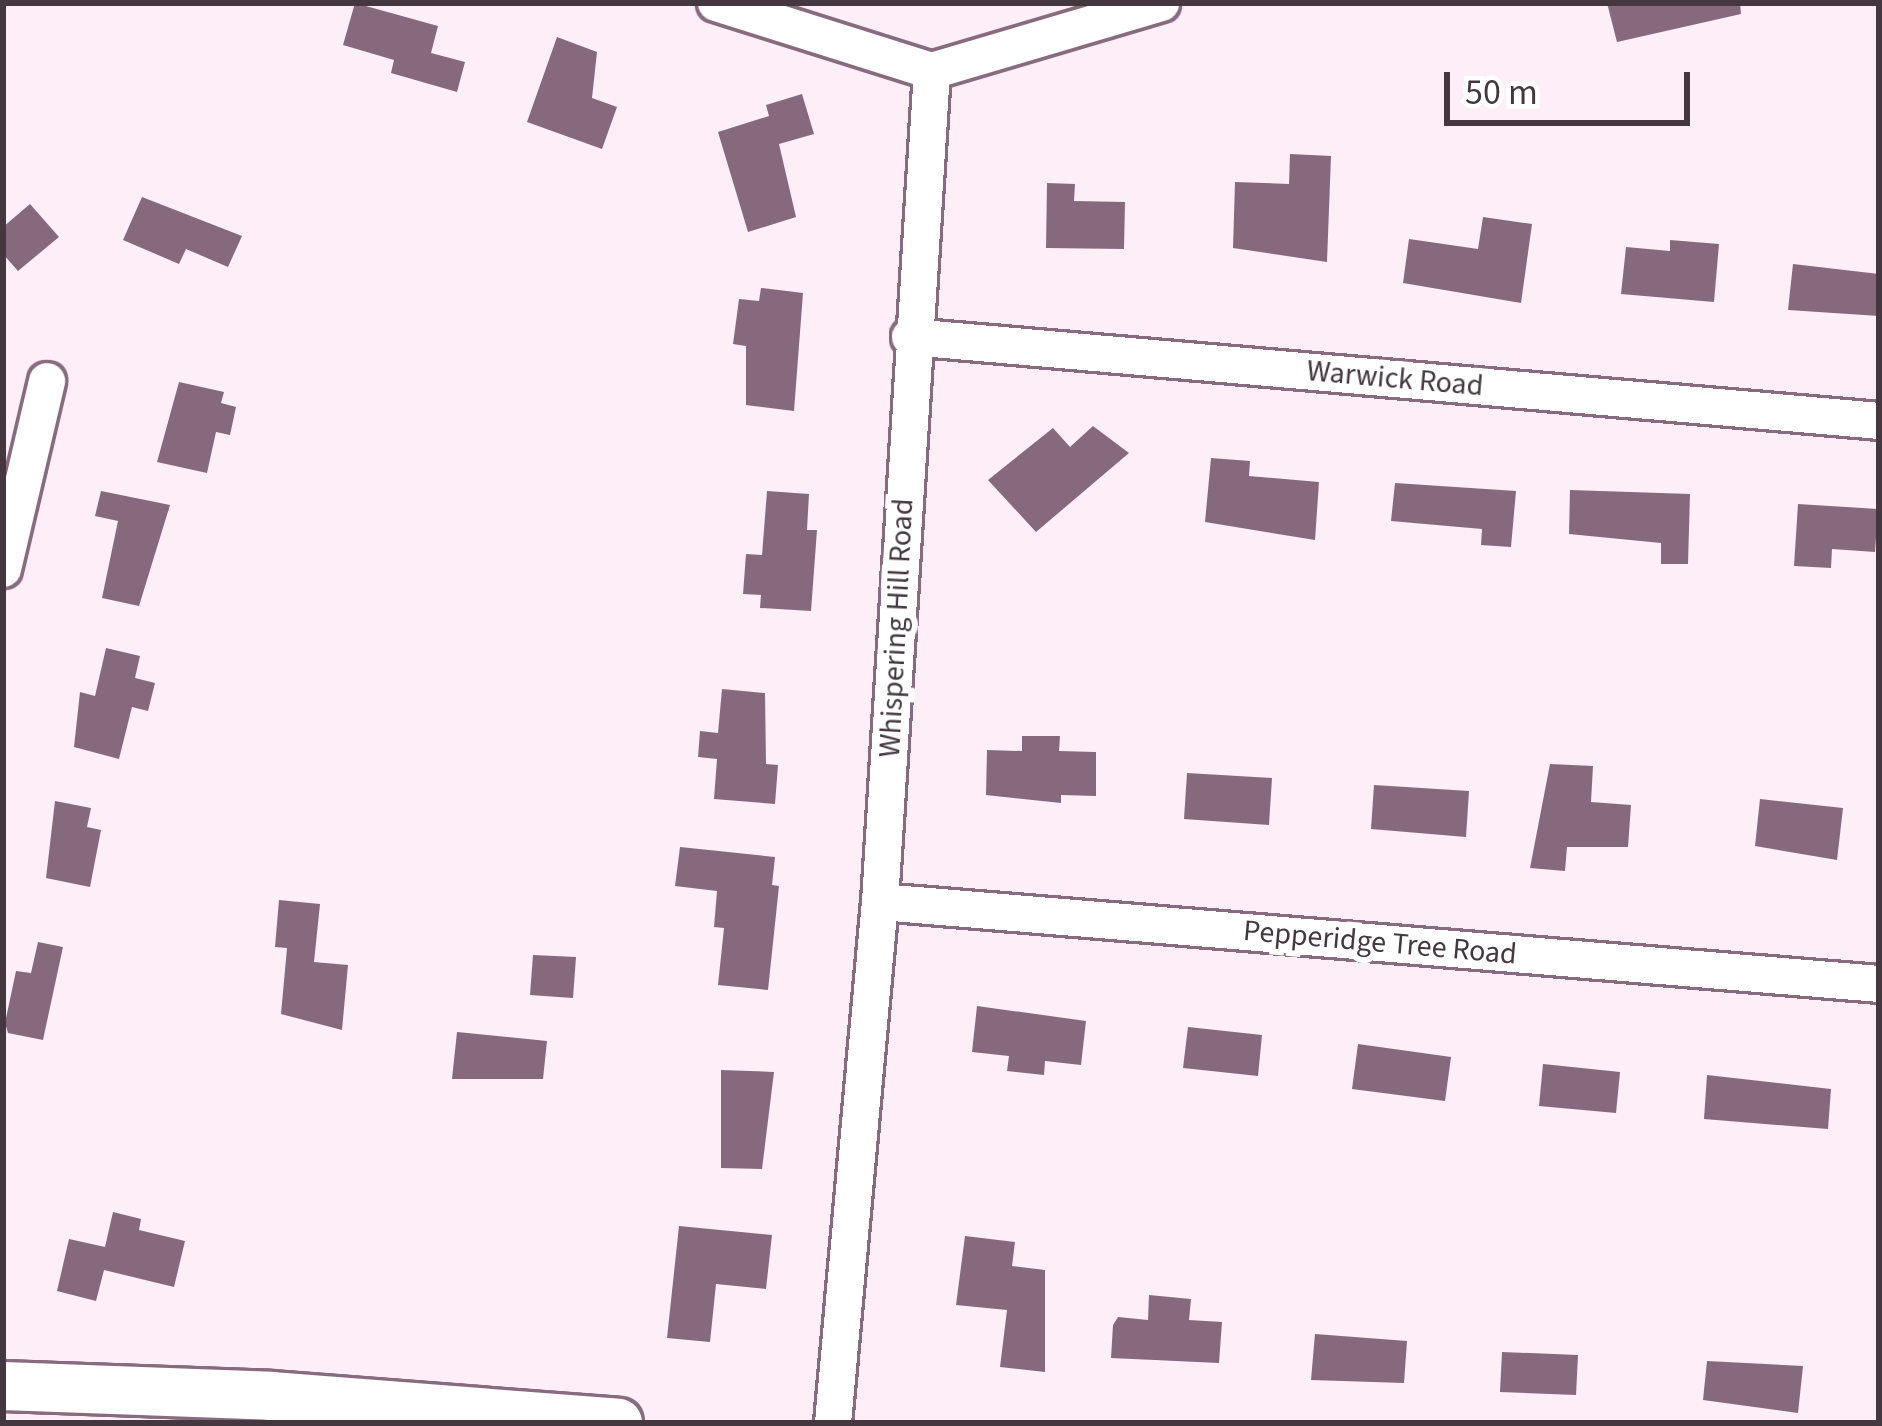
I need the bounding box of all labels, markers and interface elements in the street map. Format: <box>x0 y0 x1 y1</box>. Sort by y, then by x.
scale bar <box>1450 48 1696 122</box>
text: 50 m <box>1465 67 1538 118</box>
street label: Warwick Road <box>1305 353 1485 405</box>
street label: Whispering Hill Road <box>872 498 922 758</box>
street label: Pepperidge Tree Road <box>1242 913 1518 973</box>

